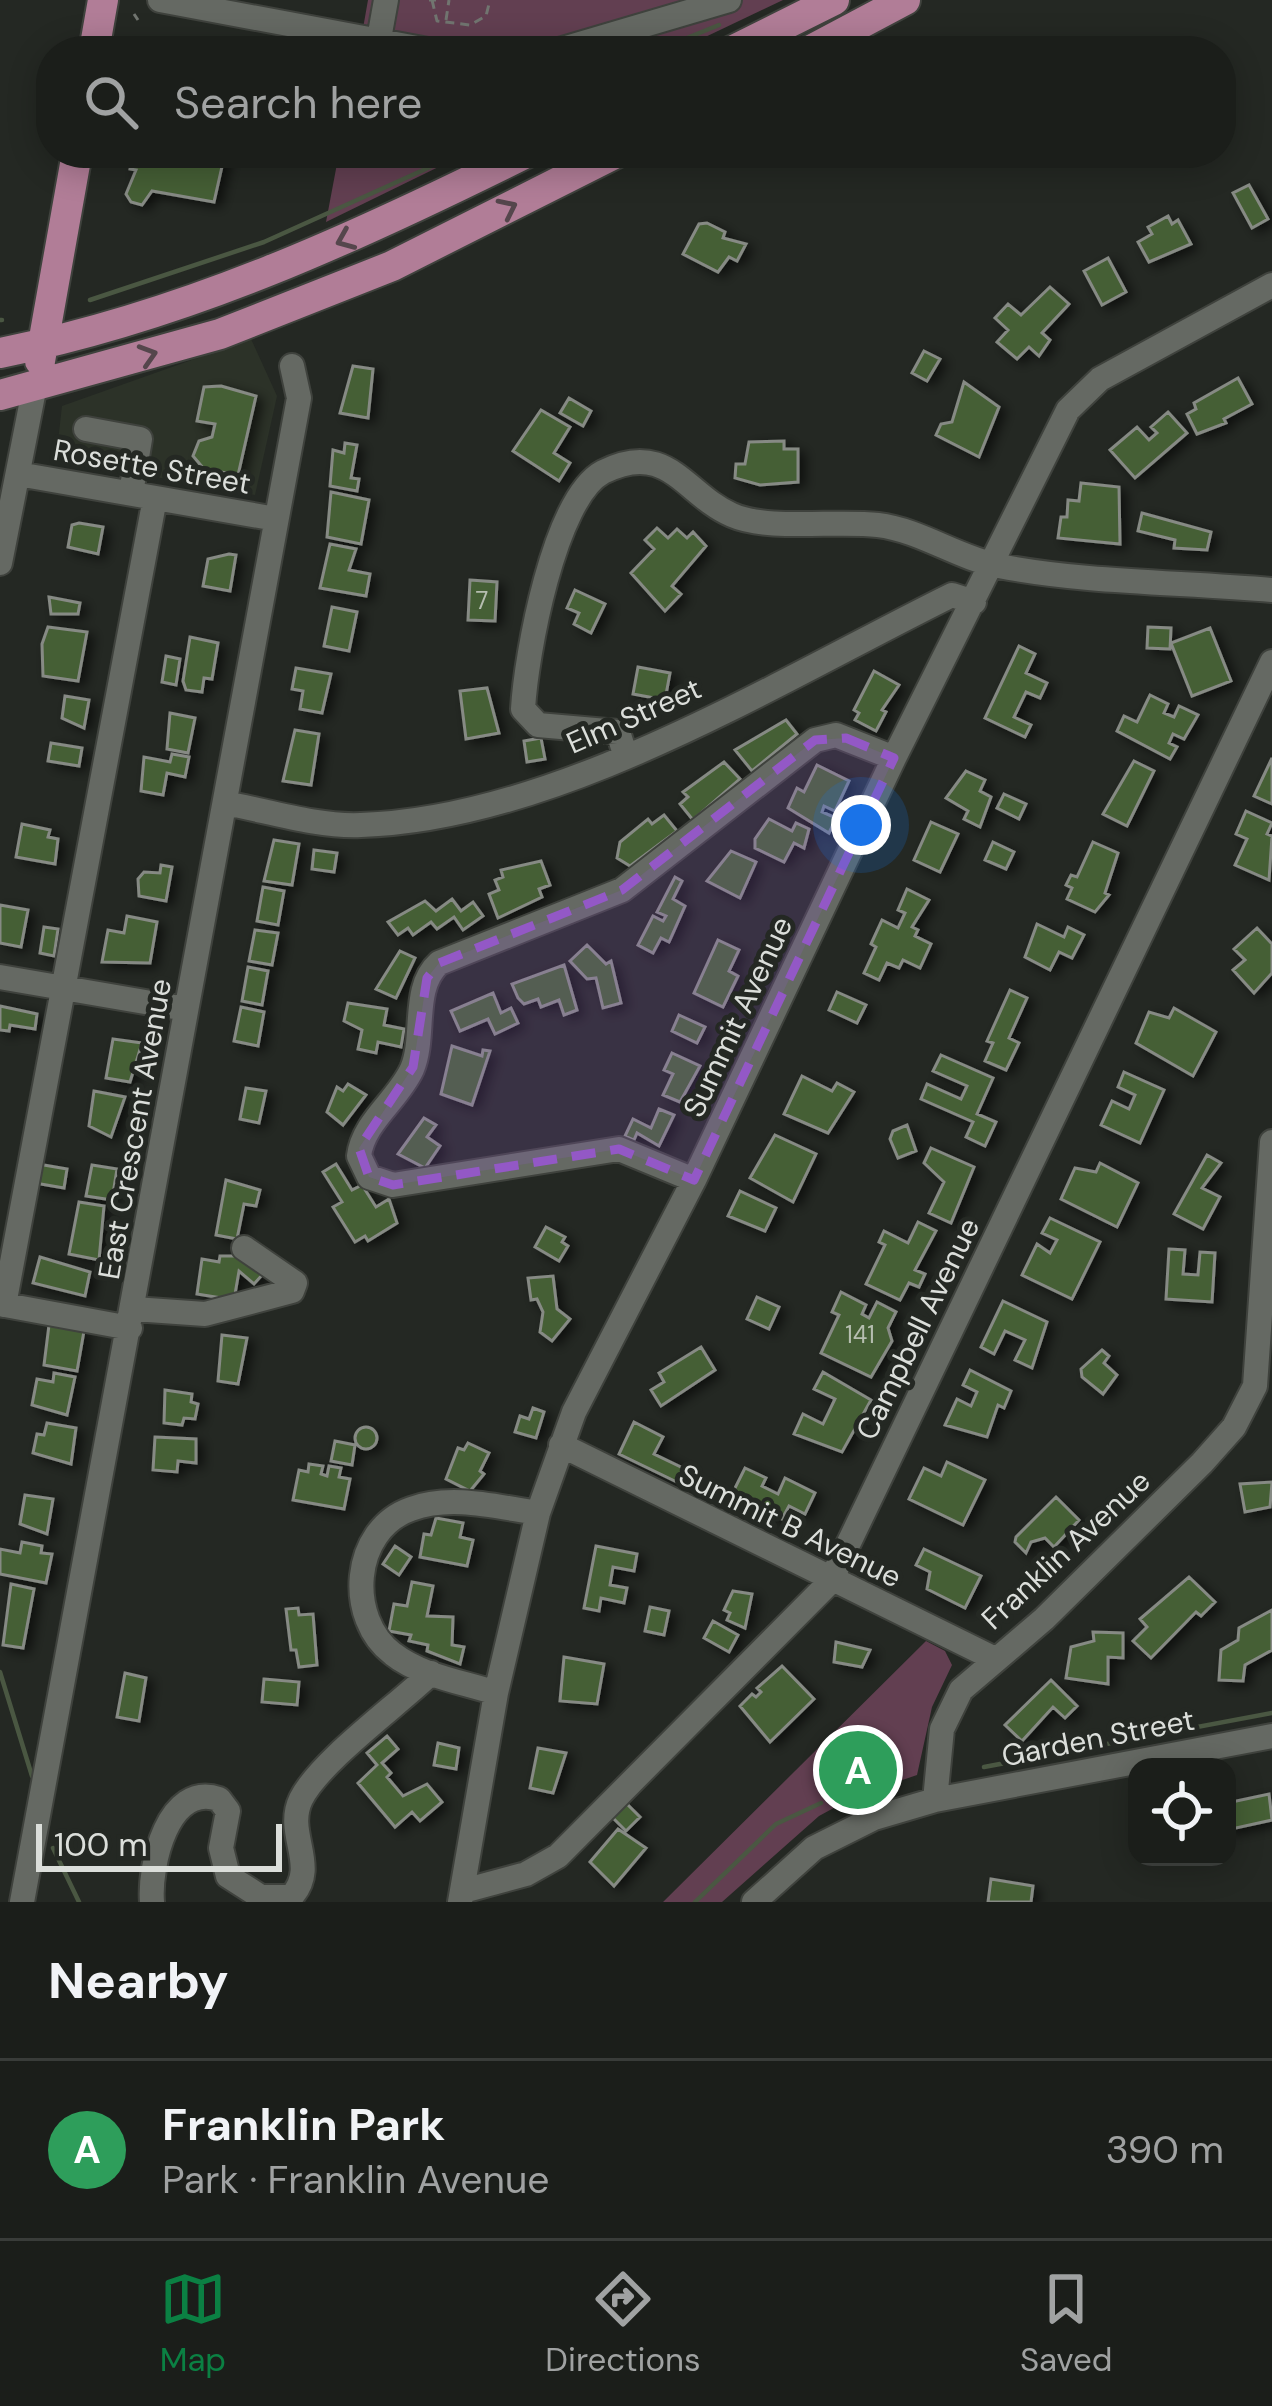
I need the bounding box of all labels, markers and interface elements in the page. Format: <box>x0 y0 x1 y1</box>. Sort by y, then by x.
search box <box>36 36 1236 168</box>
icon: search <box>78 69 144 135</box>
text: Search here <box>174 73 422 132</box>
one-way arrow <box>496 199 518 222</box>
one-way arrow <box>336 226 358 250</box>
one-way arrow <box>137 344 158 369</box>
street label: Rosette Street <box>50 430 254 503</box>
house number: 7 <box>476 585 488 616</box>
street label: Elm Street <box>560 669 707 763</box>
your location <box>831 795 891 855</box>
street label: Summit Avenue <box>674 910 801 1123</box>
street label: East Crescent Avenue <box>89 976 180 1282</box>
street label: Campbell Avenue <box>847 1211 988 1446</box>
house number: 141 <box>845 1319 875 1350</box>
street label: Summit B Avenue <box>672 1455 908 1596</box>
street label: Franklin Avenue <box>973 1461 1158 1638</box>
street label: Garden Street <box>998 1700 1198 1775</box>
pin: A <box>819 1725 897 1815</box>
map controls <box>1128 1758 1236 1866</box>
button: locate <box>1128 1758 1236 1866</box>
scale bar <box>36 1818 282 1871</box>
text: 100 m <box>54 1823 148 1866</box>
text: Nearby <box>48 1947 229 2014</box>
text: Franklin Park <box>162 2095 445 2154</box>
text: A <box>73 2124 101 2175</box>
text: 390 m <box>1106 2124 1224 2175</box>
text: Park · Franklin Avenue <box>162 2154 549 2205</box>
tab: Map <box>160 2266 226 2381</box>
tab: Directions <box>545 2266 701 2381</box>
tab: Saved <box>1020 2266 1112 2381</box>

